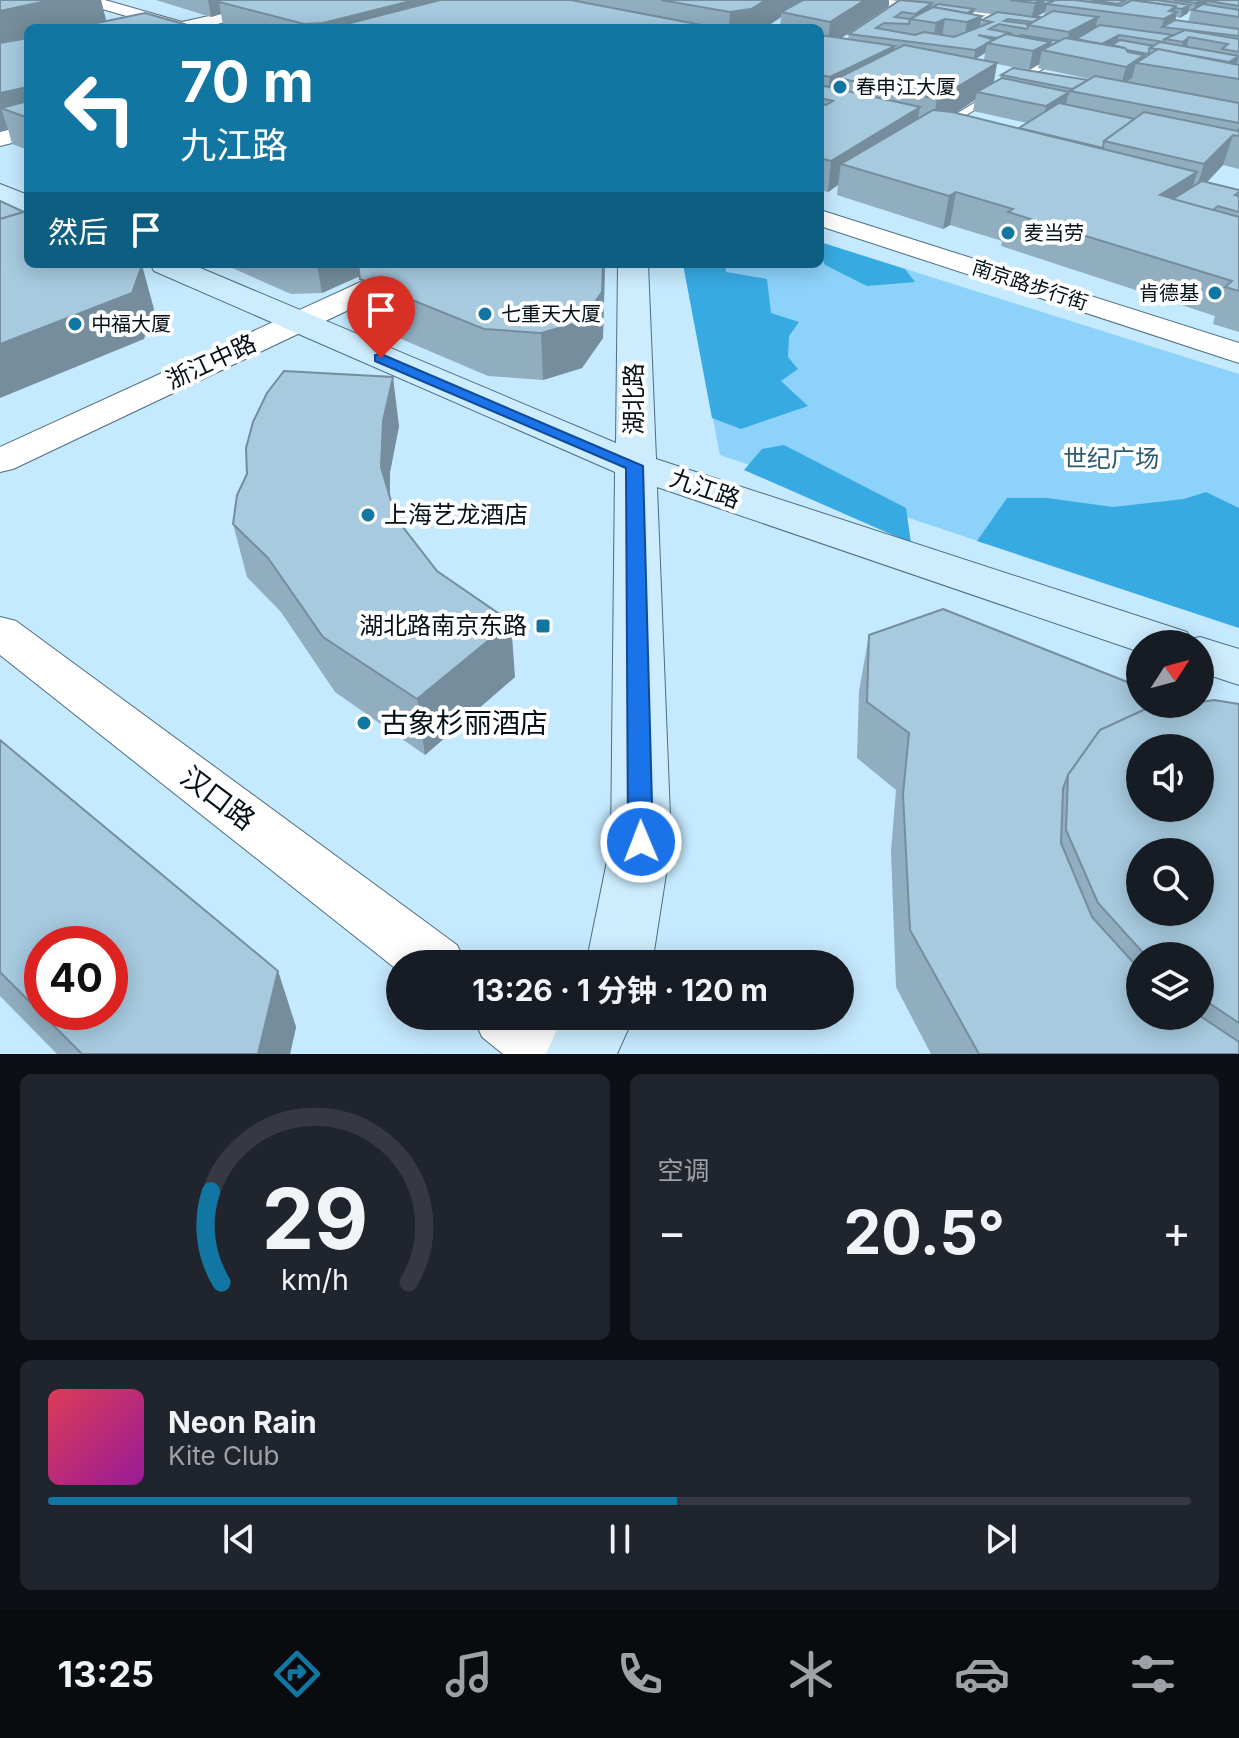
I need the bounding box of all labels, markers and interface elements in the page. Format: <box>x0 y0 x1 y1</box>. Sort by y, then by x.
text: 70 m <box>180 48 314 116</box>
icon: left <box>48 56 152 160</box>
place label: 春申江大厦 <box>856 75 956 99</box>
marker: 春申江大厦 <box>831 78 849 96</box>
text: 九江路 <box>180 123 288 167</box>
icon: arrive <box>124 208 168 252</box>
text: 然后 <box>48 214 108 250</box>
place label: 麦当劳 <box>1024 221 1084 245</box>
marker: 麦当劳 <box>999 224 1017 242</box>
street label: 南京路步行街 <box>969 255 1091 315</box>
pin <box>347 276 415 358</box>
place label: 肯德基 <box>1139 281 1199 305</box>
marker: 肯德基 <box>1206 284 1224 302</box>
icon: arrive <box>359 288 403 332</box>
place label: 七重天大厦 <box>501 302 601 326</box>
marker: 七重天大厦 <box>476 305 494 323</box>
place label: 中福大厦 <box>91 312 171 336</box>
marker: 中福大厦 <box>66 315 84 333</box>
street label: 浙江中路 <box>161 328 260 395</box>
street label: 湖北路 <box>619 363 648 435</box>
park label: 世纪广场 <box>1063 444 1159 473</box>
street label: 九江路 <box>666 463 744 514</box>
place label: 上海艺龙酒店 <box>384 500 528 529</box>
marker: 上海艺龙酒店 <box>359 506 377 524</box>
place label: 湖北路南京东路 <box>359 611 527 640</box>
marker: 湖北路南京东路 <box>534 617 552 635</box>
north arrow <box>1126 630 1214 718</box>
map controls <box>1126 630 1214 1030</box>
place label: 古象杉丽酒店 <box>380 706 548 740</box>
marker: 古象杉丽酒店 <box>355 714 373 732</box>
button: sound <box>1126 734 1214 822</box>
street label: 汉口路 <box>174 759 262 837</box>
position arrow <box>599 800 683 884</box>
button: search <box>1126 838 1214 926</box>
speed limit sign: 40 <box>24 926 128 1030</box>
button: layers <box>1126 942 1214 1030</box>
text: 13:26 · 1 分钟 · 120 m <box>472 972 768 1008</box>
text: 空调 <box>658 1155 710 1186</box>
text: 29 <box>262 1168 368 1269</box>
text: 20.5° <box>843 1196 1005 1268</box>
text: − <box>658 1205 687 1259</box>
text: + <box>1162 1205 1191 1259</box>
text: km/h <box>281 1262 349 1297</box>
text: Neon Rain <box>168 1404 317 1440</box>
text: Kite Club <box>168 1440 279 1471</box>
icon: previous <box>217 1517 261 1561</box>
icon: pause <box>598 1517 642 1561</box>
icon: next <box>979 1517 1023 1561</box>
icon: directions <box>269 1646 325 1702</box>
icon: music <box>441 1646 497 1702</box>
icon: phone <box>612 1646 668 1702</box>
icon: climate <box>783 1646 839 1702</box>
icon: car <box>954 1646 1010 1702</box>
icon: filters <box>1125 1646 1181 1702</box>
text: 13:25 <box>58 1652 154 1696</box>

